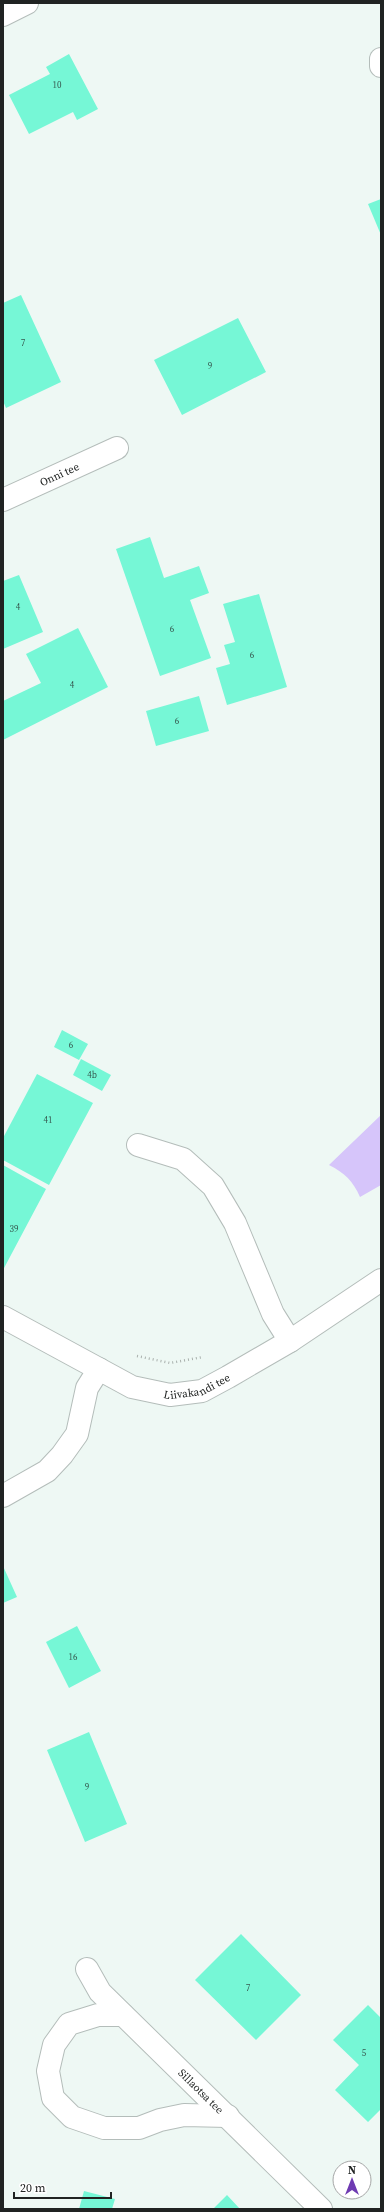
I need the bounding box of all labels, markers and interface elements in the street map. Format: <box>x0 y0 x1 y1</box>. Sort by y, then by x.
house number: 10 <box>52 79 62 91</box>
house number: 7 <box>21 337 26 349</box>
house number: 9 <box>208 360 213 372</box>
street label: Onni tee <box>37 459 82 490</box>
house number: 4 <box>16 601 21 613</box>
house number: 6 <box>170 623 175 635</box>
house number: 6 <box>250 649 255 661</box>
house number: 4 <box>70 679 75 691</box>
house number: 6 <box>175 715 180 727</box>
house number: 6 <box>69 1039 74 1051</box>
house number: 4b <box>87 1069 97 1081</box>
house number: 41 <box>43 1114 53 1126</box>
house number: 39 <box>9 1223 19 1235</box>
street label: Liivakandi tee <box>162 1370 233 1403</box>
house number: 16 <box>68 1651 78 1663</box>
house number: 9 <box>85 1781 90 1793</box>
house number: 7 <box>246 1982 251 1994</box>
house number: 5 <box>362 2047 367 2059</box>
street label: Sillaotsa tee <box>175 2065 227 2117</box>
north arrow <box>332 2160 372 2200</box>
text: N <box>348 2163 356 2178</box>
scale bar <box>14 2174 111 2200</box>
text: 20 m <box>20 2180 46 2196</box>

